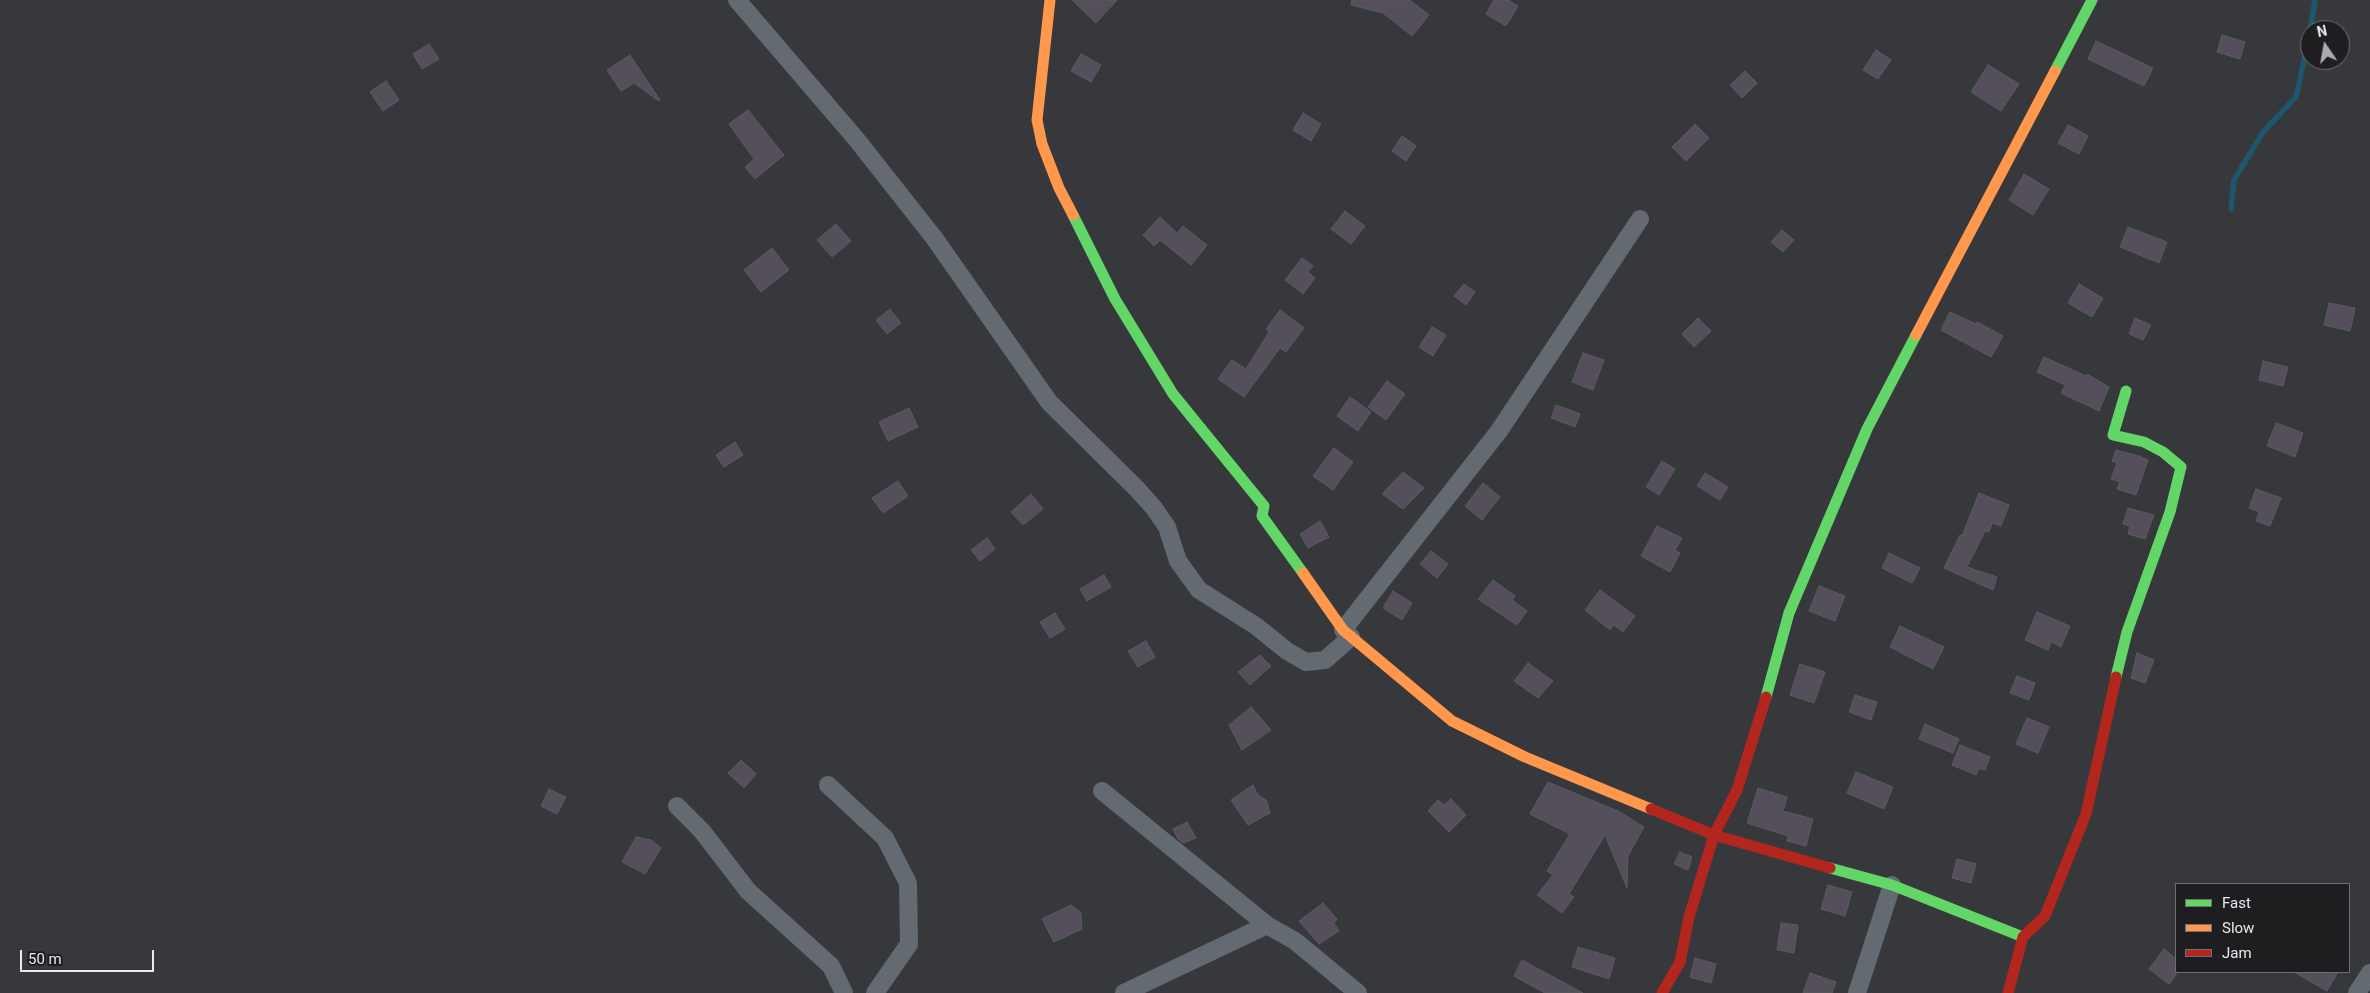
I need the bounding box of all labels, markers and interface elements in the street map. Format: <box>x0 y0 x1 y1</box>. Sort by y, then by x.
north arrow <box>2300 20 2350 70</box>
text: N <box>2316 22 2329 40</box>
legend <box>2175 883 2350 973</box>
text: Fast <box>2222 894 2251 912</box>
text: Slow <box>2222 919 2254 937</box>
scale bar <box>22 940 156 972</box>
text: Jam <box>2222 944 2252 962</box>
text: 50 m <box>28 950 62 968</box>

